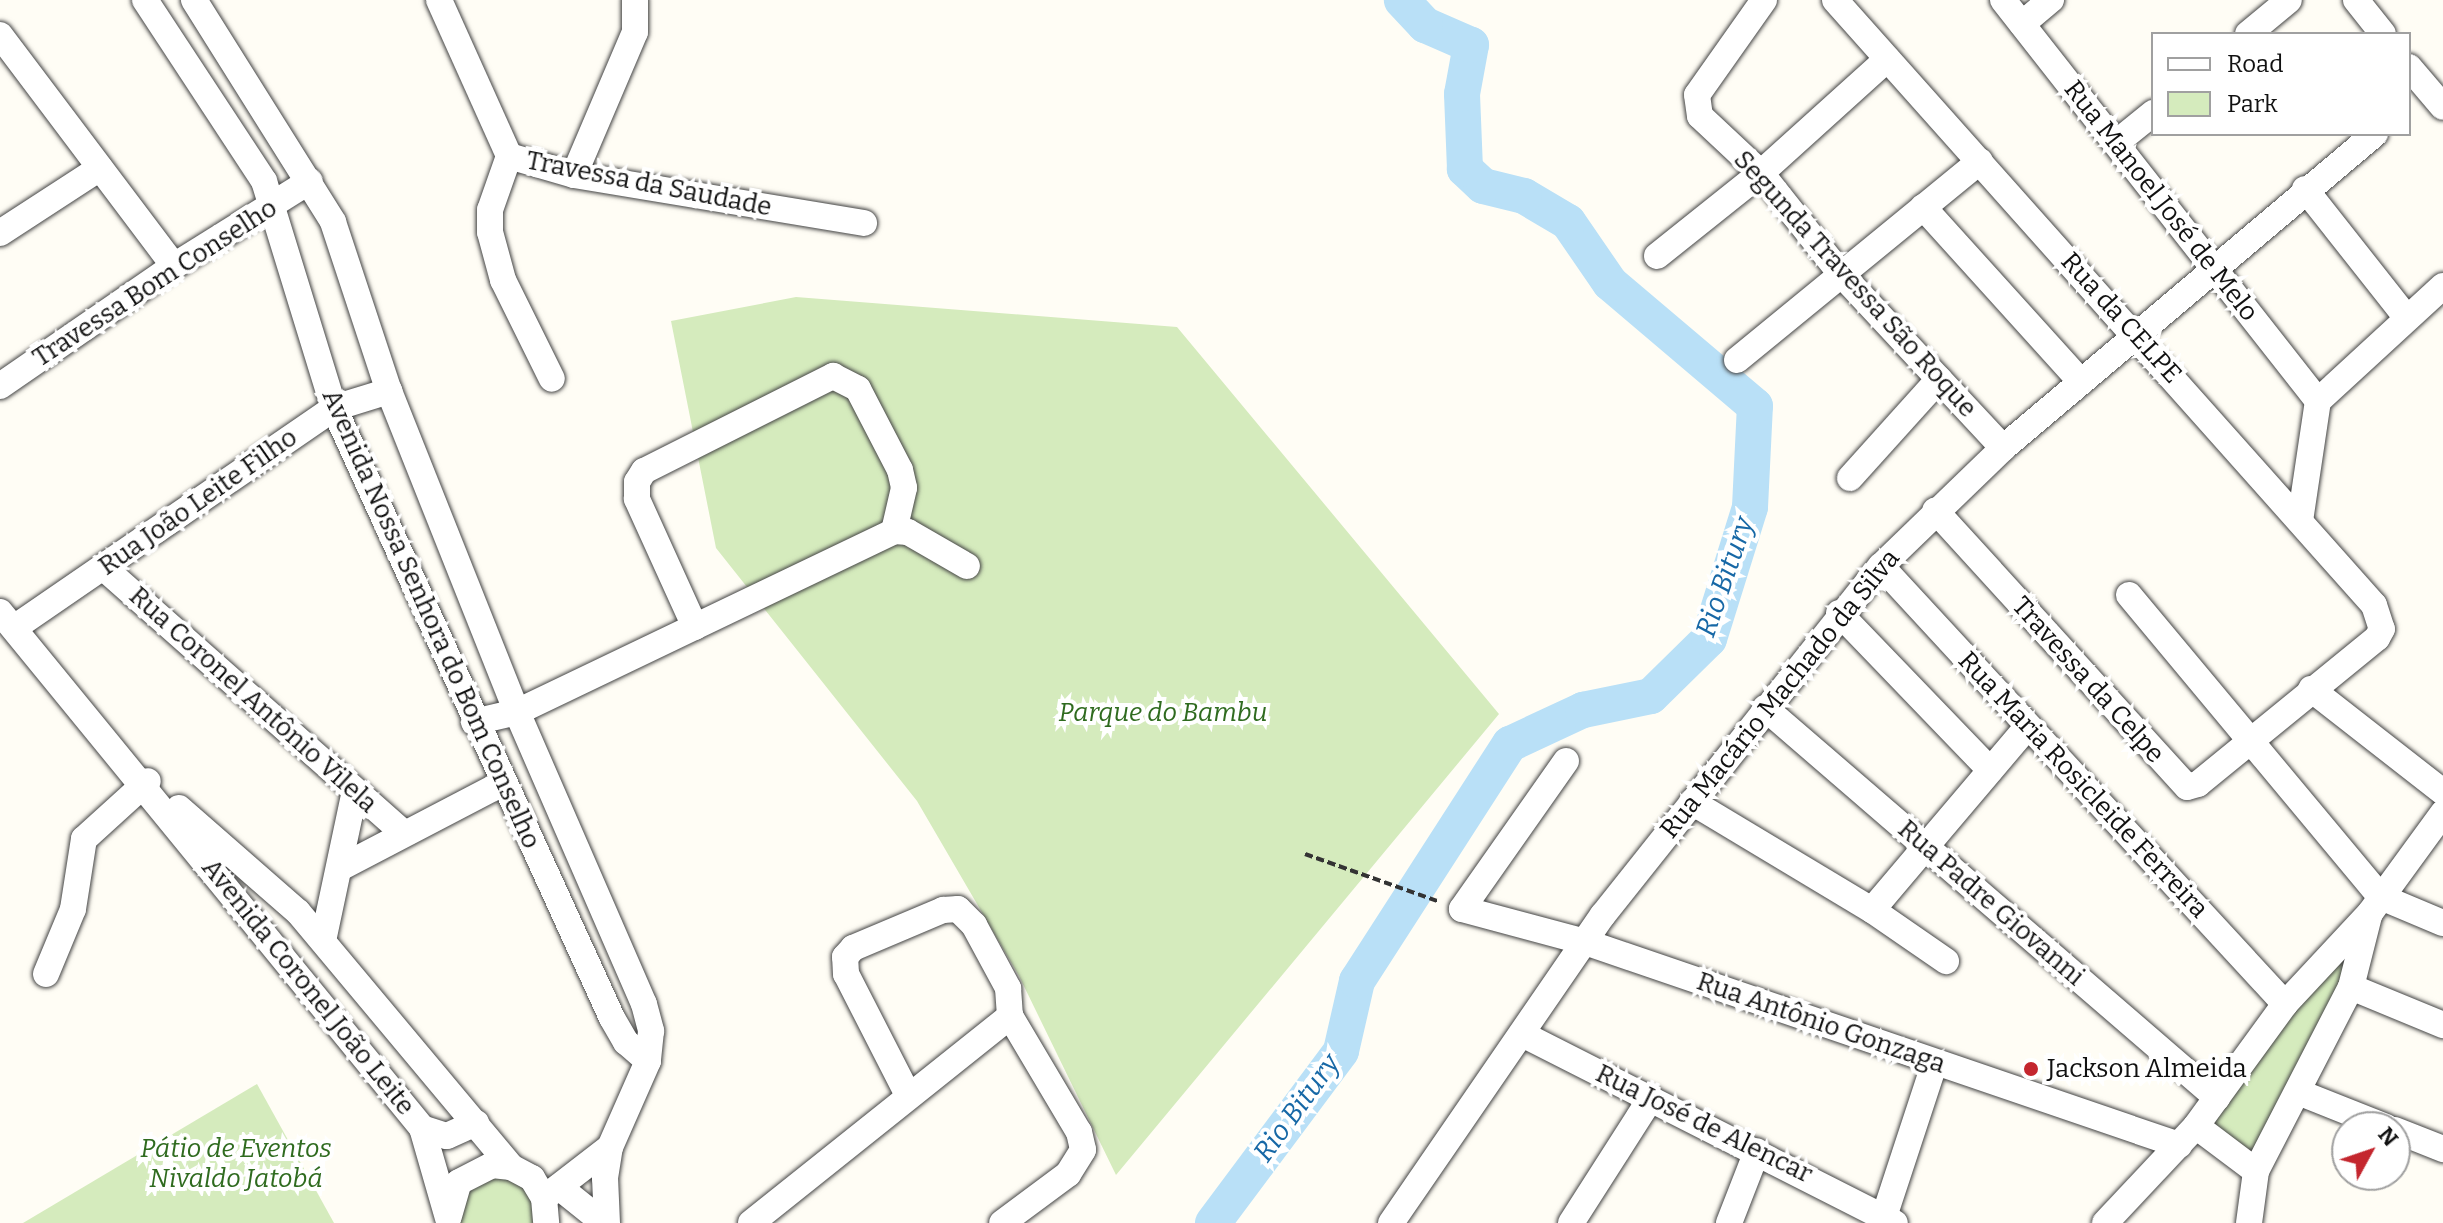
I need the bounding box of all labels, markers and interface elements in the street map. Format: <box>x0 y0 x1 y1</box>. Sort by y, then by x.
legend <box>2151 32 2411 136</box>
text: Road <box>2227 50 2283 78</box>
street label: Rua Manoel José de Melo <box>2057 74 2265 328</box>
text: Park <box>2227 90 2278 118</box>
street label: Segunda Travessa São Roque <box>1727 144 1983 424</box>
street label: Travessa da Saudade <box>524 145 774 223</box>
street label: Travessa Bom Conselho <box>27 192 283 374</box>
street label: Rua da CELPE <box>2054 246 2188 390</box>
street label: Avenida Nossa Senhora do Bom Conselho <box>315 384 547 854</box>
street label: Rua João Leite Filho <box>93 422 303 582</box>
water label: Rio Bitury <box>1689 513 1761 641</box>
street label: Rua Macário Machado da Silva <box>1654 543 1906 845</box>
street label: Rua Coronel Antônio Vilela <box>123 580 383 820</box>
street label: Travessa da Celpe <box>2005 591 2171 769</box>
street label: Rua Maria Rosicleide Ferreira <box>1951 645 2215 925</box>
park label: Parque do Bambu <box>1059 697 1267 729</box>
street label: Rua Padre Giovanni <box>1892 814 2090 992</box>
street label: Avenida Coronel João Leite <box>195 853 421 1121</box>
street label: Rua Antônio Gonzaga <box>1693 966 1949 1080</box>
water label: Rio Bitury <box>1247 1048 1347 1168</box>
place label: Jackson Almeida <box>2047 1053 2247 1085</box>
street label: Rua José de Alencar <box>1591 1058 1817 1190</box>
marker: Jackson Almeida <box>2022 1060 2040 1078</box>
north arrow <box>2331 1111 2411 1191</box>
text: N <box>2372 1121 2404 1152</box>
park label: Pátio de Eventos Nivaldo Jatobá <box>140 1133 332 1194</box>

